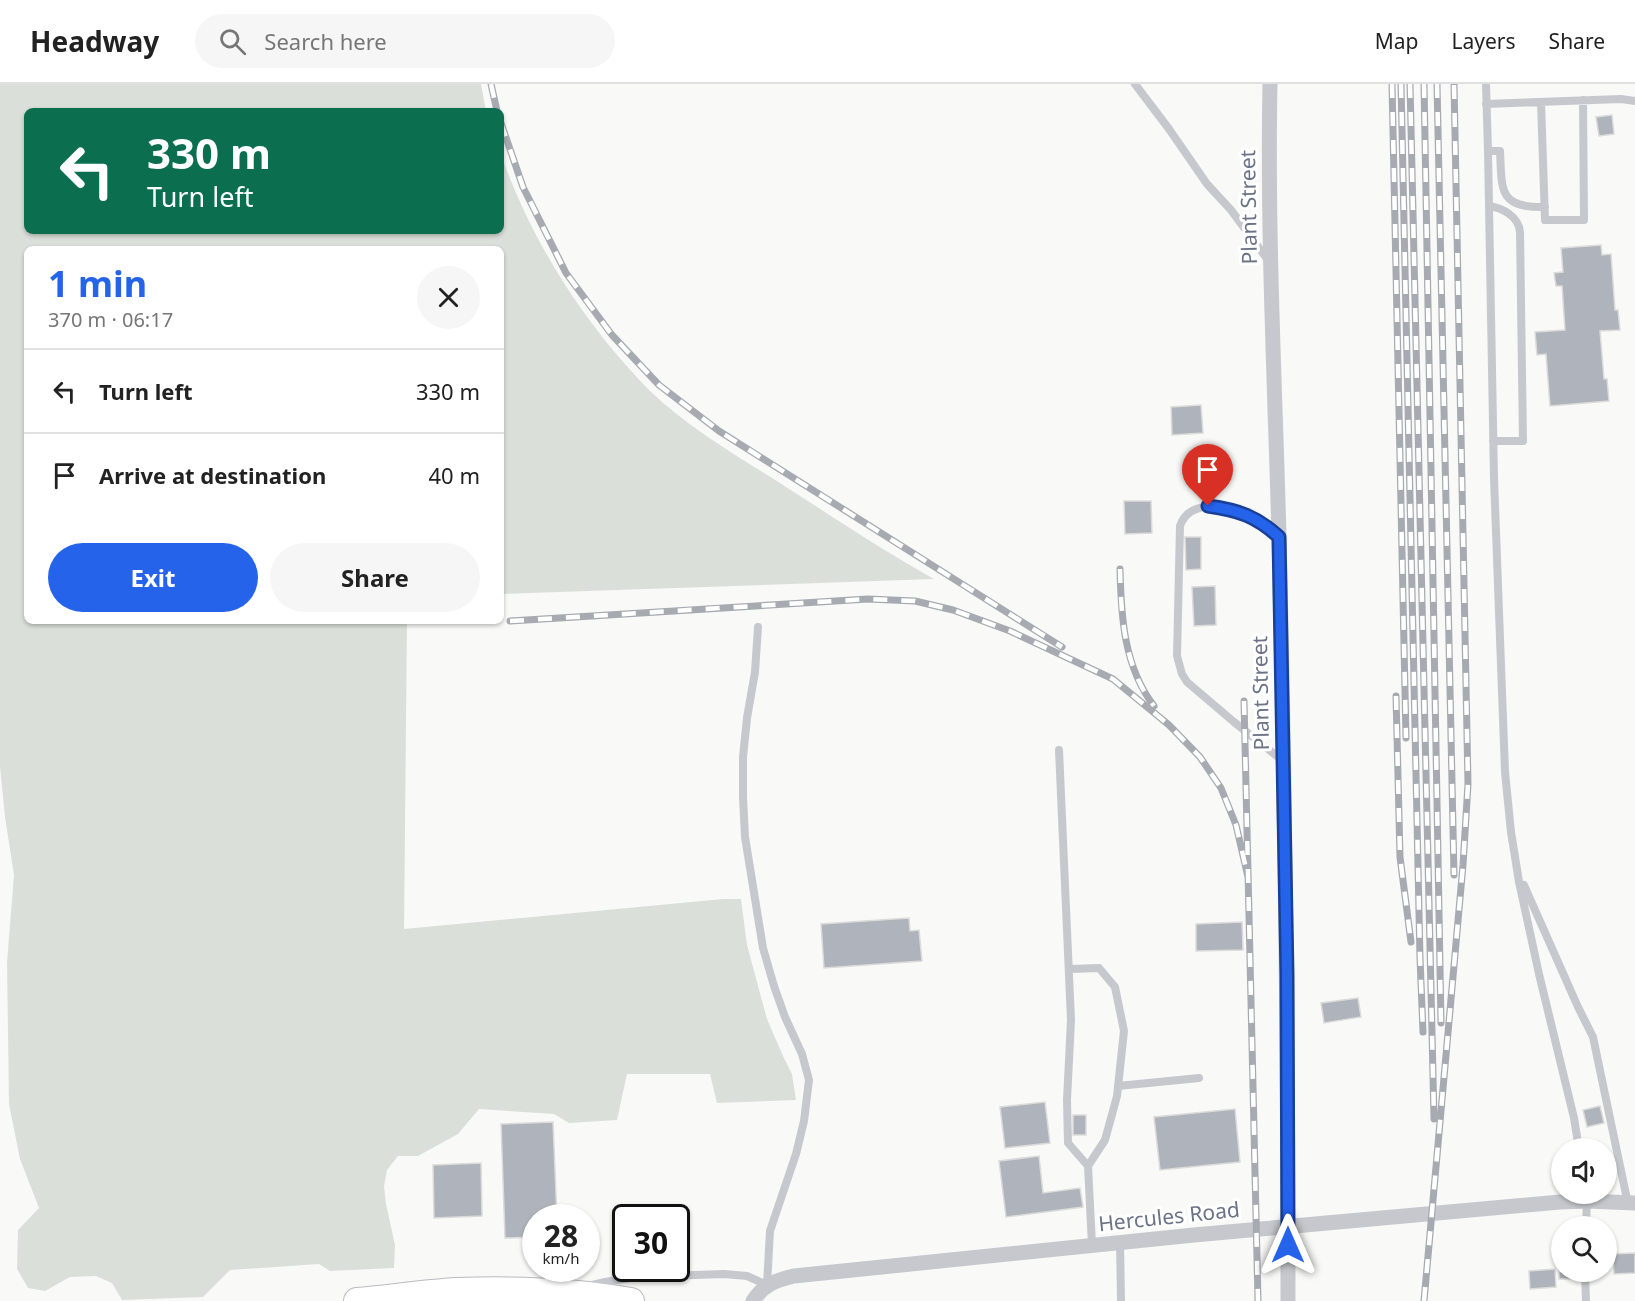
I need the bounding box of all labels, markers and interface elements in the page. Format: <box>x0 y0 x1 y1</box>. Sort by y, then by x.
search box <box>195 14 615 68</box>
text: Headway <box>30 22 159 60</box>
icon: search <box>216 25 249 58</box>
text: Search here <box>264 26 387 56</box>
text: Map <box>1375 27 1419 55</box>
text: Layers <box>1452 27 1516 55</box>
text: Share <box>1549 27 1605 55</box>
text: 330 m <box>147 124 271 181</box>
icon: left <box>48 132 126 210</box>
street label: Plant Street <box>1233 149 1263 265</box>
text: Turn left <box>147 178 253 215</box>
text: 1 min <box>48 259 147 308</box>
button: close <box>417 266 480 329</box>
text: 370 m · 06:17 <box>48 306 173 333</box>
icon: left <box>48 375 81 408</box>
text: Turn left <box>99 376 193 406</box>
text: 330 m <box>416 376 480 406</box>
pin <box>1182 444 1233 506</box>
icon: arrive <box>1191 453 1224 486</box>
icon: arrive <box>48 459 81 492</box>
text: Arrive at destination <box>99 460 326 490</box>
text: 40 m <box>429 460 480 490</box>
button: Exit <box>48 543 258 612</box>
button: Share <box>270 543 480 612</box>
street label: Plant Street <box>1245 635 1275 751</box>
map controls <box>1551 1138 1617 1282</box>
button: sound <box>1551 1138 1617 1204</box>
street label: Hercules Road <box>1097 1195 1241 1237</box>
speed limit sign: 30 <box>612 1204 690 1282</box>
position arrow <box>1256 1213 1320 1277</box>
text: 28 <box>544 1215 578 1256</box>
button: search <box>1551 1216 1617 1282</box>
text: km/h <box>543 1248 579 1268</box>

